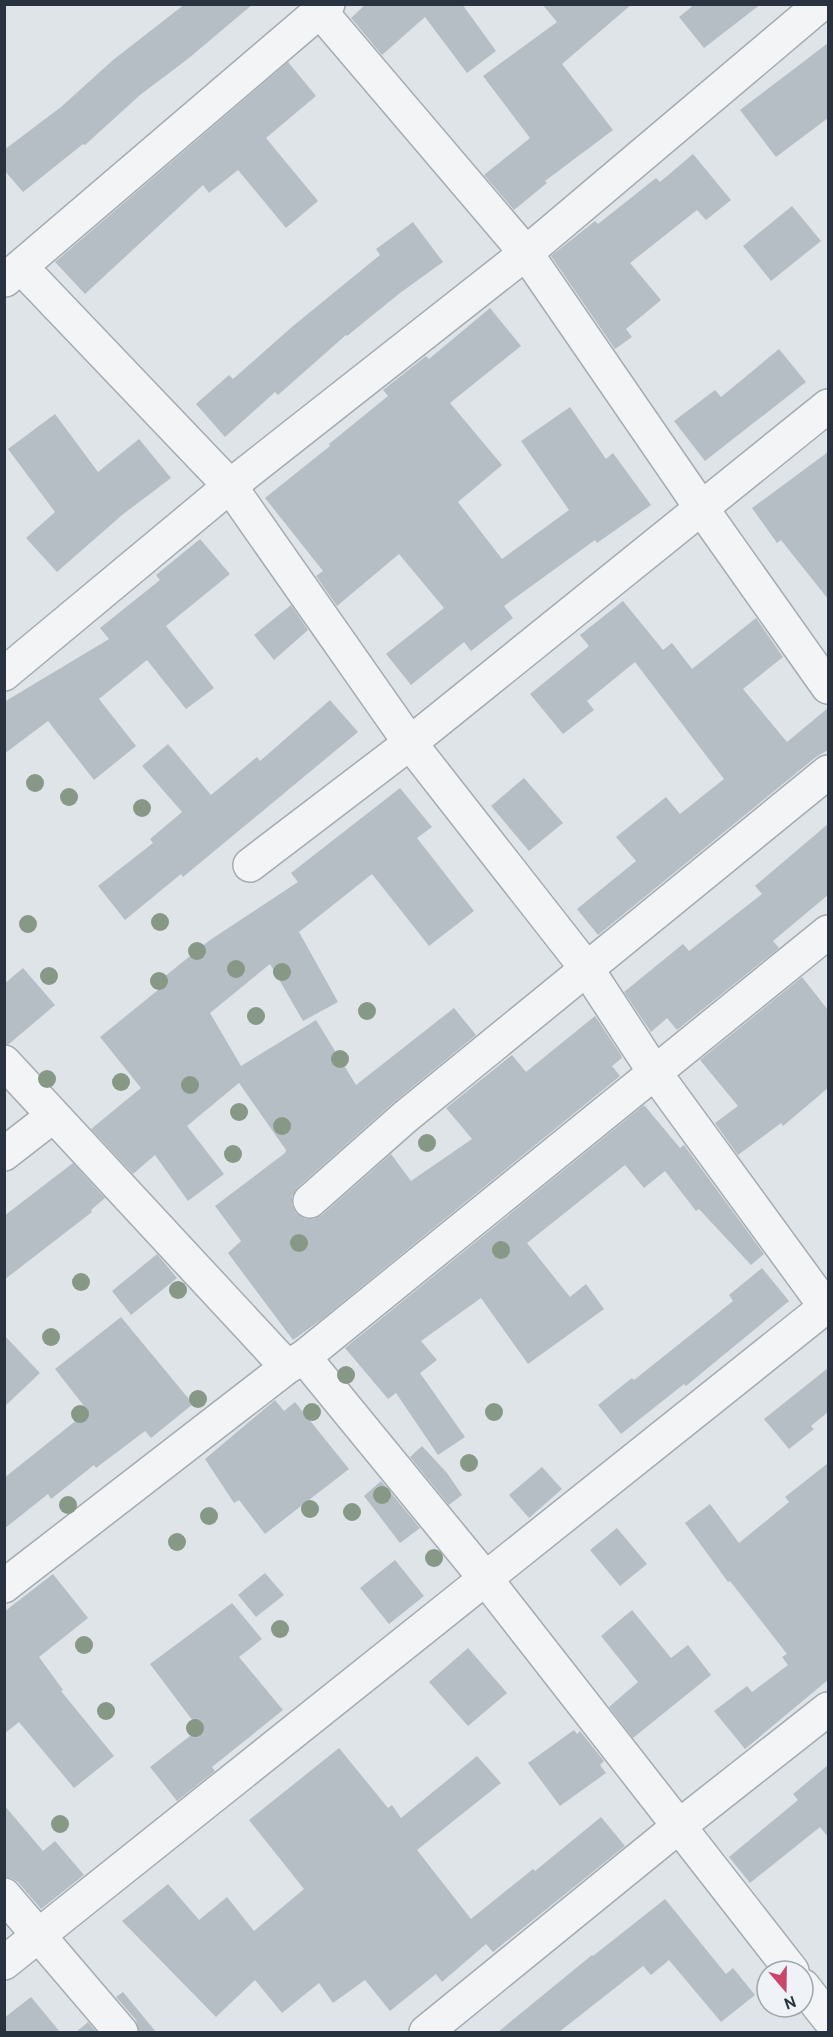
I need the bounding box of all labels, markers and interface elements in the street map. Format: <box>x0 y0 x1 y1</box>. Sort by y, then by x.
north arrow <box>755 1959 815 2019</box>
text: N <box>781 1992 799 2013</box>

